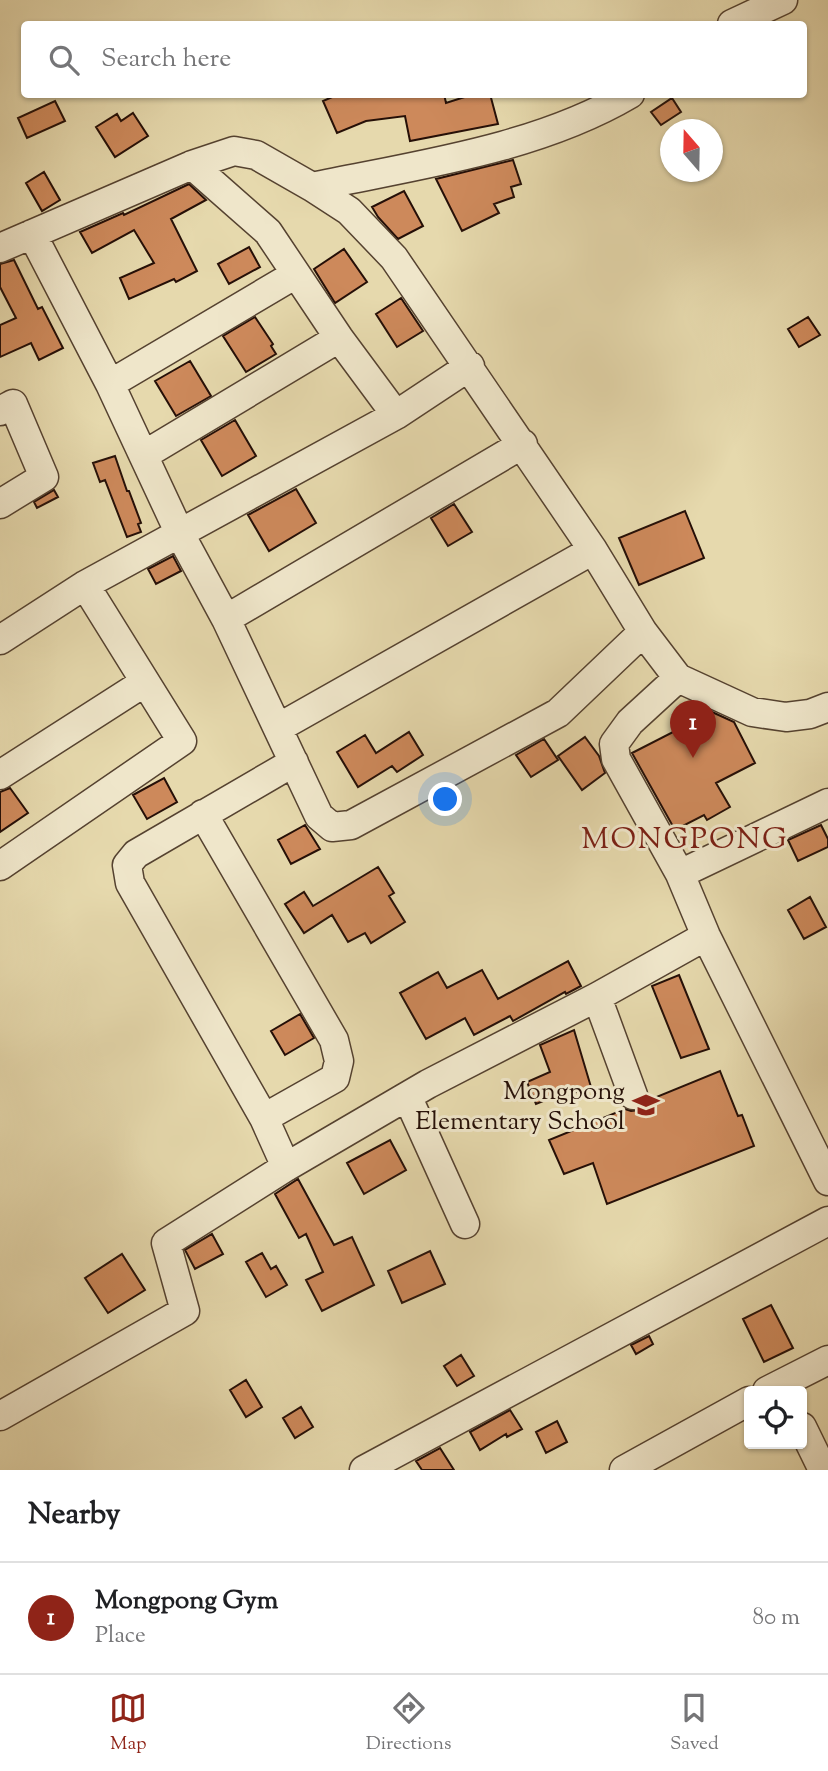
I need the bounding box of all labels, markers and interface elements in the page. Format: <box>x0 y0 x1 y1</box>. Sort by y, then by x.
search box <box>21 21 807 98</box>
icon: search <box>45 41 83 79</box>
text: Search here <box>101 41 231 78</box>
north arrow <box>660 119 723 182</box>
pin: 1 <box>670 700 716 758</box>
your location <box>428 782 462 816</box>
district label: MONGPONG <box>581 819 789 862</box>
place label: Mongpong Elementary School <box>415 1074 625 1141</box>
school or university icon: Mongpong Elementary School <box>631 1090 661 1120</box>
map controls <box>744 1386 807 1449</box>
button: locate <box>744 1386 807 1449</box>
text: Nearby <box>28 1494 120 1537</box>
text: Mongpong Gym <box>95 1583 278 1620</box>
text: 1 <box>47 1602 55 1635</box>
text: 80 m <box>752 1602 800 1635</box>
text: Place <box>95 1620 146 1653</box>
tab: Map <box>109 1689 147 1758</box>
tab: Directions <box>366 1689 451 1758</box>
tab: Saved <box>670 1689 719 1758</box>

